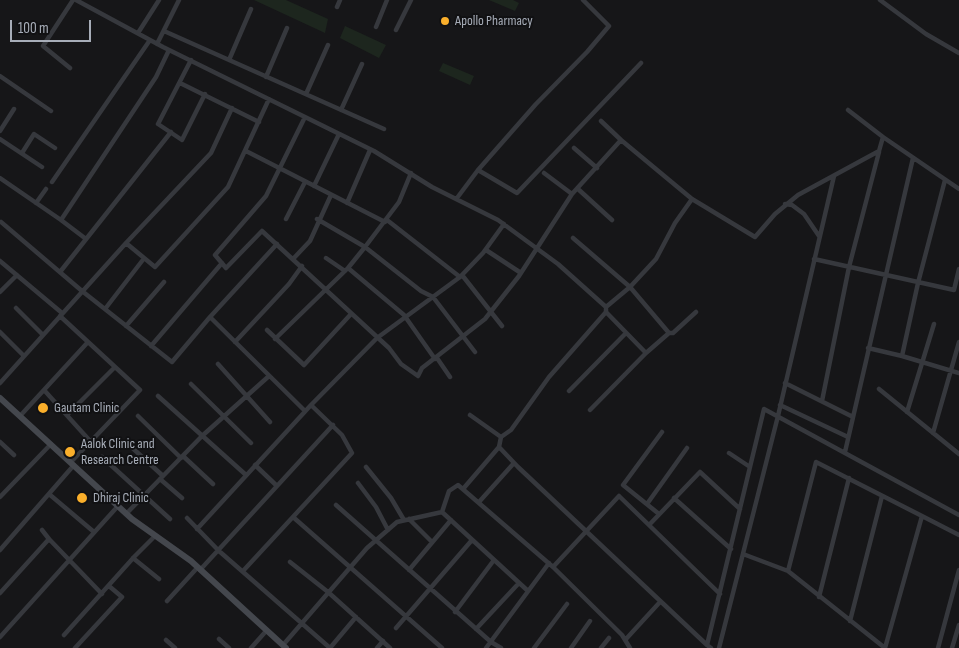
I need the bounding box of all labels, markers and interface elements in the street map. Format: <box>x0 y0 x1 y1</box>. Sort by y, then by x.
scale bar <box>12 10 94 42</box>
place label: Apollo Pharmacy <box>455 13 533 29</box>
marker: Apollo Pharmacy <box>439 15 451 27</box>
text: 100 m <box>18 19 49 38</box>
place label: Gautam Clinic <box>54 400 119 416</box>
marker: Gautam Clinic <box>36 401 50 415</box>
place label: Aalok Clinic and Research Centre <box>81 436 159 468</box>
marker: Aalok Clinic and Research Centre <box>63 445 77 459</box>
place label: Dhiraj Clinic <box>93 490 149 506</box>
marker: Dhiraj Clinic <box>75 491 89 505</box>

